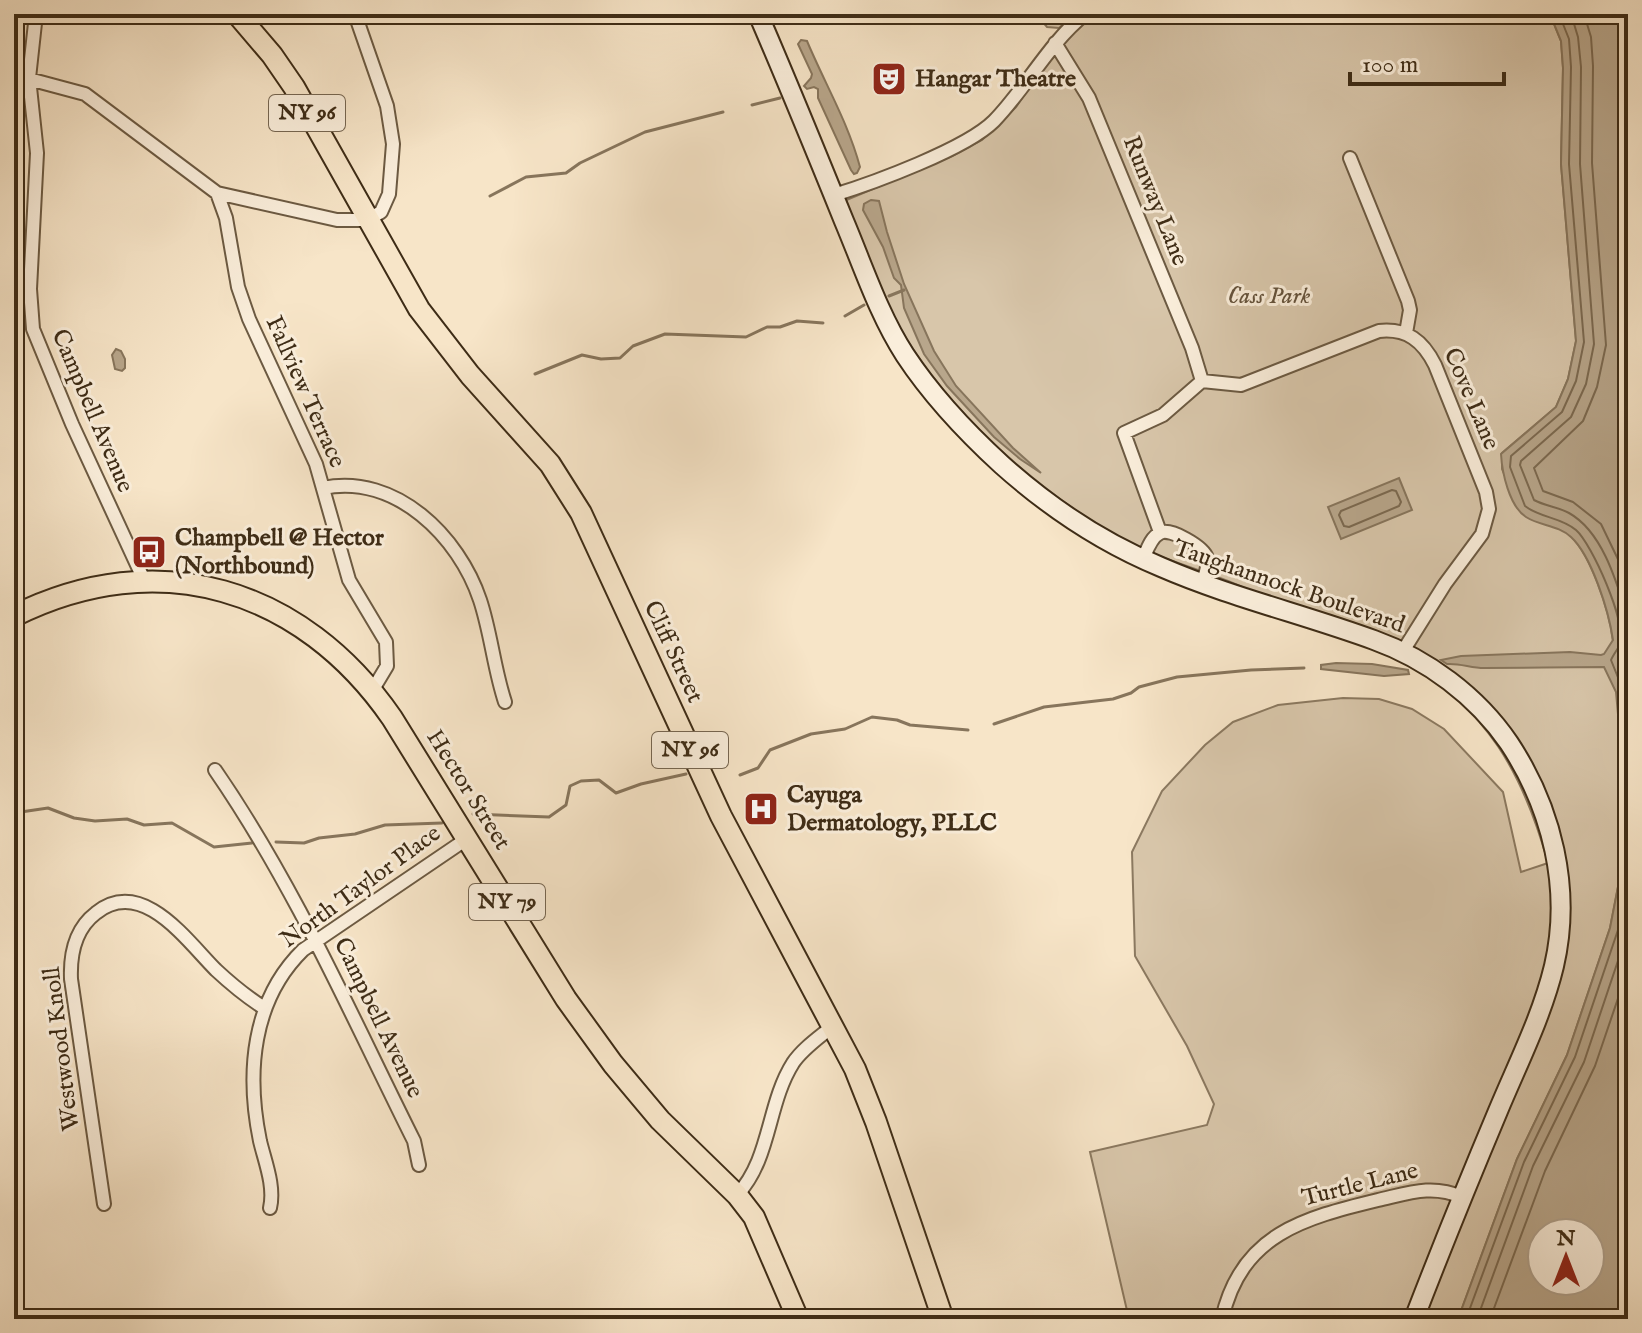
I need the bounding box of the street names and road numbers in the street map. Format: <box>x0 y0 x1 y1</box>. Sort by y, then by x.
road number: NY 96 <box>269 95 345 131</box>
street label: Runway Lane <box>1115 132 1195 270</box>
street label: Fallview Terrace <box>258 311 352 473</box>
street label: Campbell Avenue <box>44 325 140 497</box>
street label: Cove Lane <box>1436 343 1506 455</box>
street label: Taughannock Boulevard <box>1169 533 1409 641</box>
street label: Cliff Street <box>636 596 710 708</box>
street label: Hector Street <box>419 724 517 856</box>
road number: NY 96 <box>652 732 728 768</box>
street label: North Taylor Place <box>275 818 447 956</box>
road number: NY 79 <box>469 884 545 920</box>
street label: Campbell Avenue <box>326 933 430 1103</box>
street label: Westwood Knoll <box>37 965 87 1133</box>
street label: Turtle Lane <box>1299 1156 1421 1214</box>

